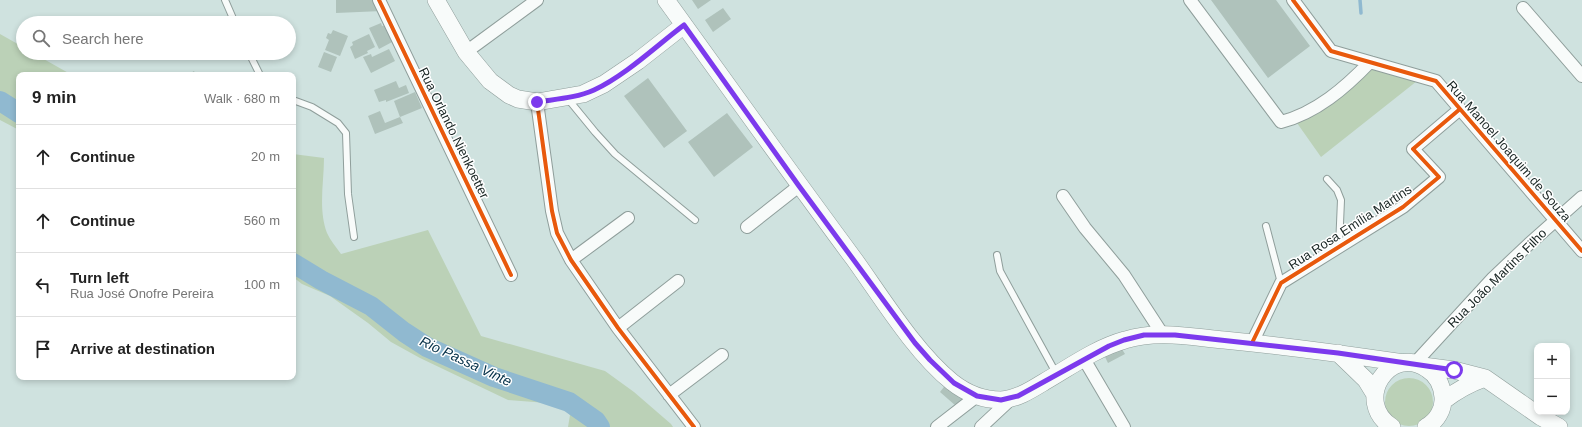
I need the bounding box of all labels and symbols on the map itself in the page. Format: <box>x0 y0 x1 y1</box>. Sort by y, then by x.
street label: Rua Orlando Nienkoetter <box>416 65 493 202</box>
street label: Rua Manoel Joaquim de Souza <box>1444 78 1575 225</box>
route end <box>528 93 546 111</box>
street label: Rua Rosa Emília Martins <box>1286 181 1415 272</box>
street label: Rua João Martins Filho <box>1444 225 1550 331</box>
water label: Rio Passa Vinte <box>418 333 515 389</box>
route start <box>1445 361 1463 379</box>

